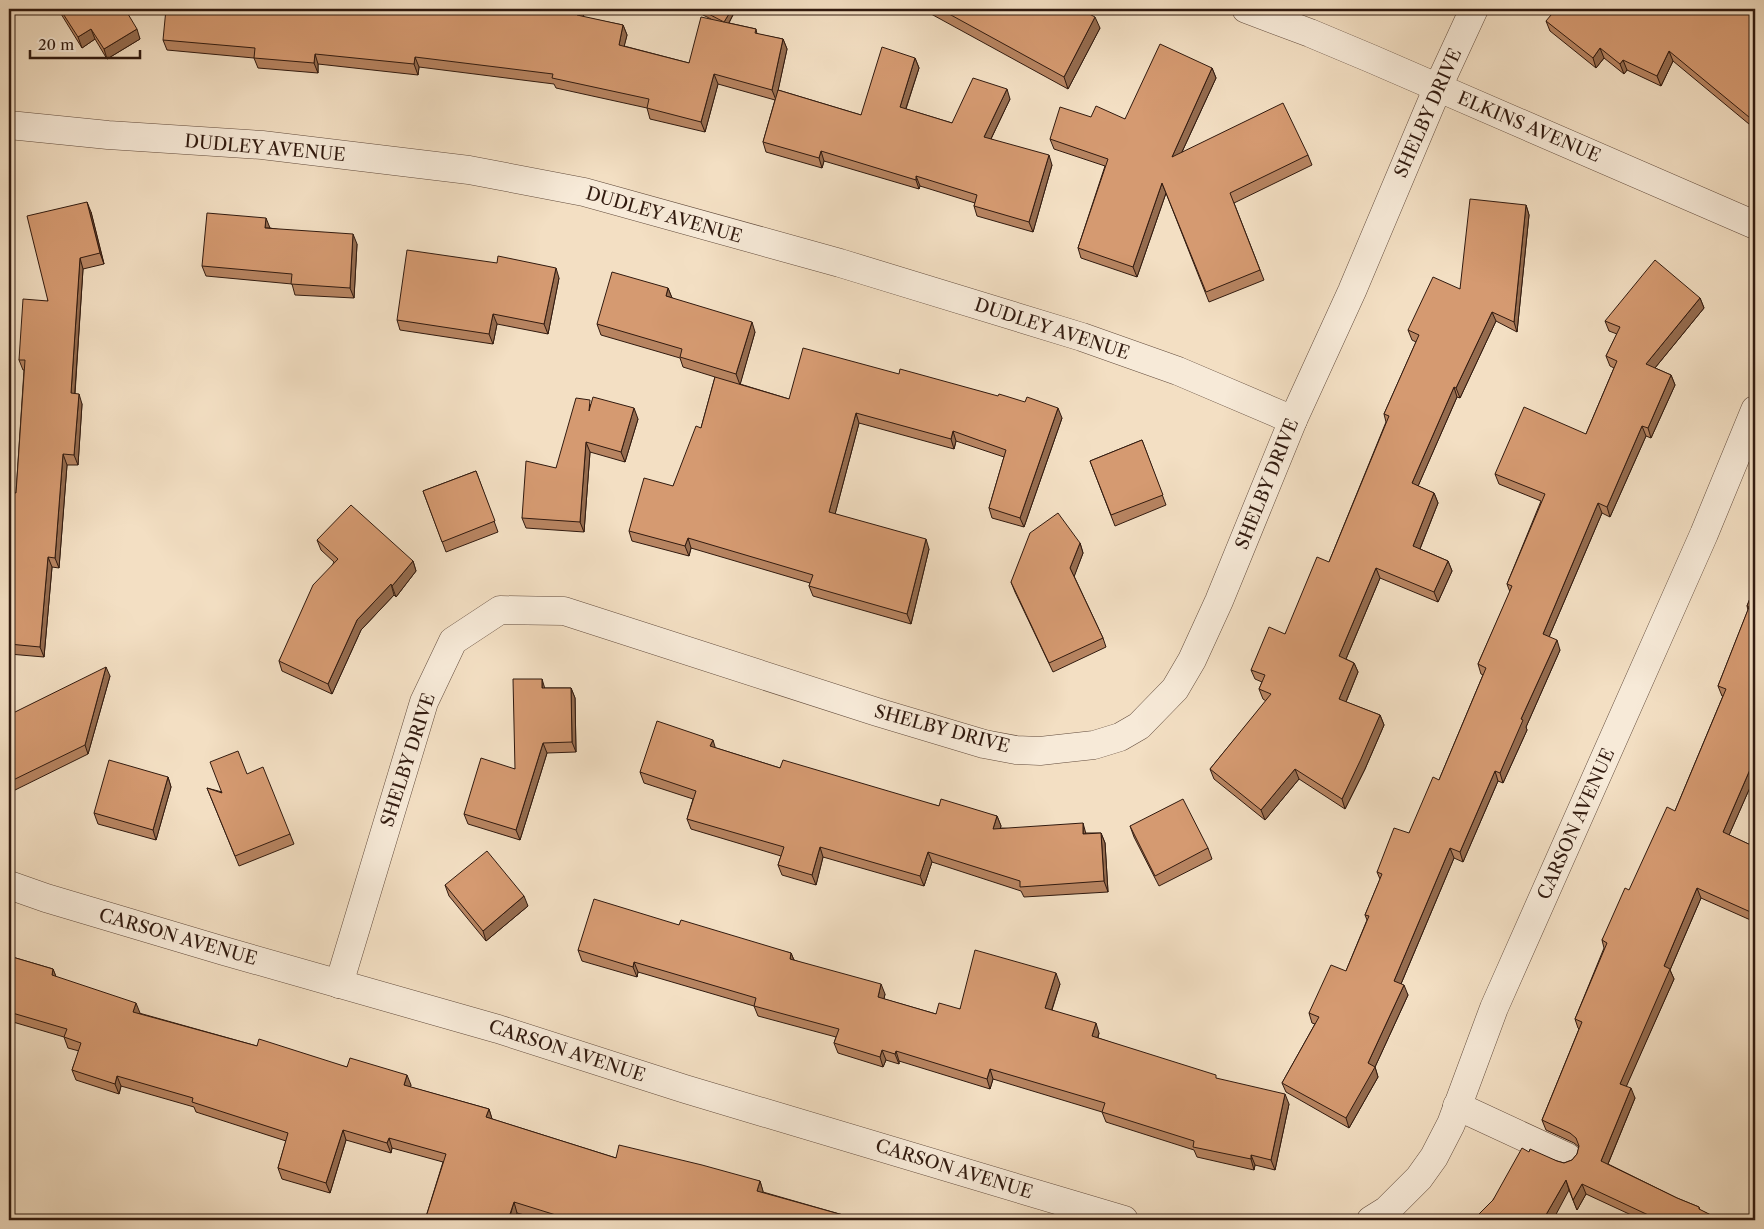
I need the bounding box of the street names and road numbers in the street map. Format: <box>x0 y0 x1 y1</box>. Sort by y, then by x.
street label: SHELBY DRIVE <box>1390 45 1466 181</box>
street label: ELKINS AVENUE <box>1454 87 1604 167</box>
street label: DUDLEY AVENUE <box>184 130 346 166</box>
street label: DUDLEY AVENUE <box>583 182 745 248</box>
street label: DUDLEY AVENUE <box>972 294 1132 364</box>
street label: SHELBY DRIVE <box>1231 415 1303 553</box>
street label: SHELBY DRIVE <box>376 690 440 830</box>
street label: SHELBY DRIVE <box>872 700 1012 758</box>
street label: CARSON AVENUE <box>1533 745 1619 903</box>
street label: CARSON AVENUE <box>96 904 260 970</box>
street label: CARSON AVENUE <box>486 1015 648 1087</box>
street label: CARSON AVENUE <box>873 1135 1035 1203</box>

